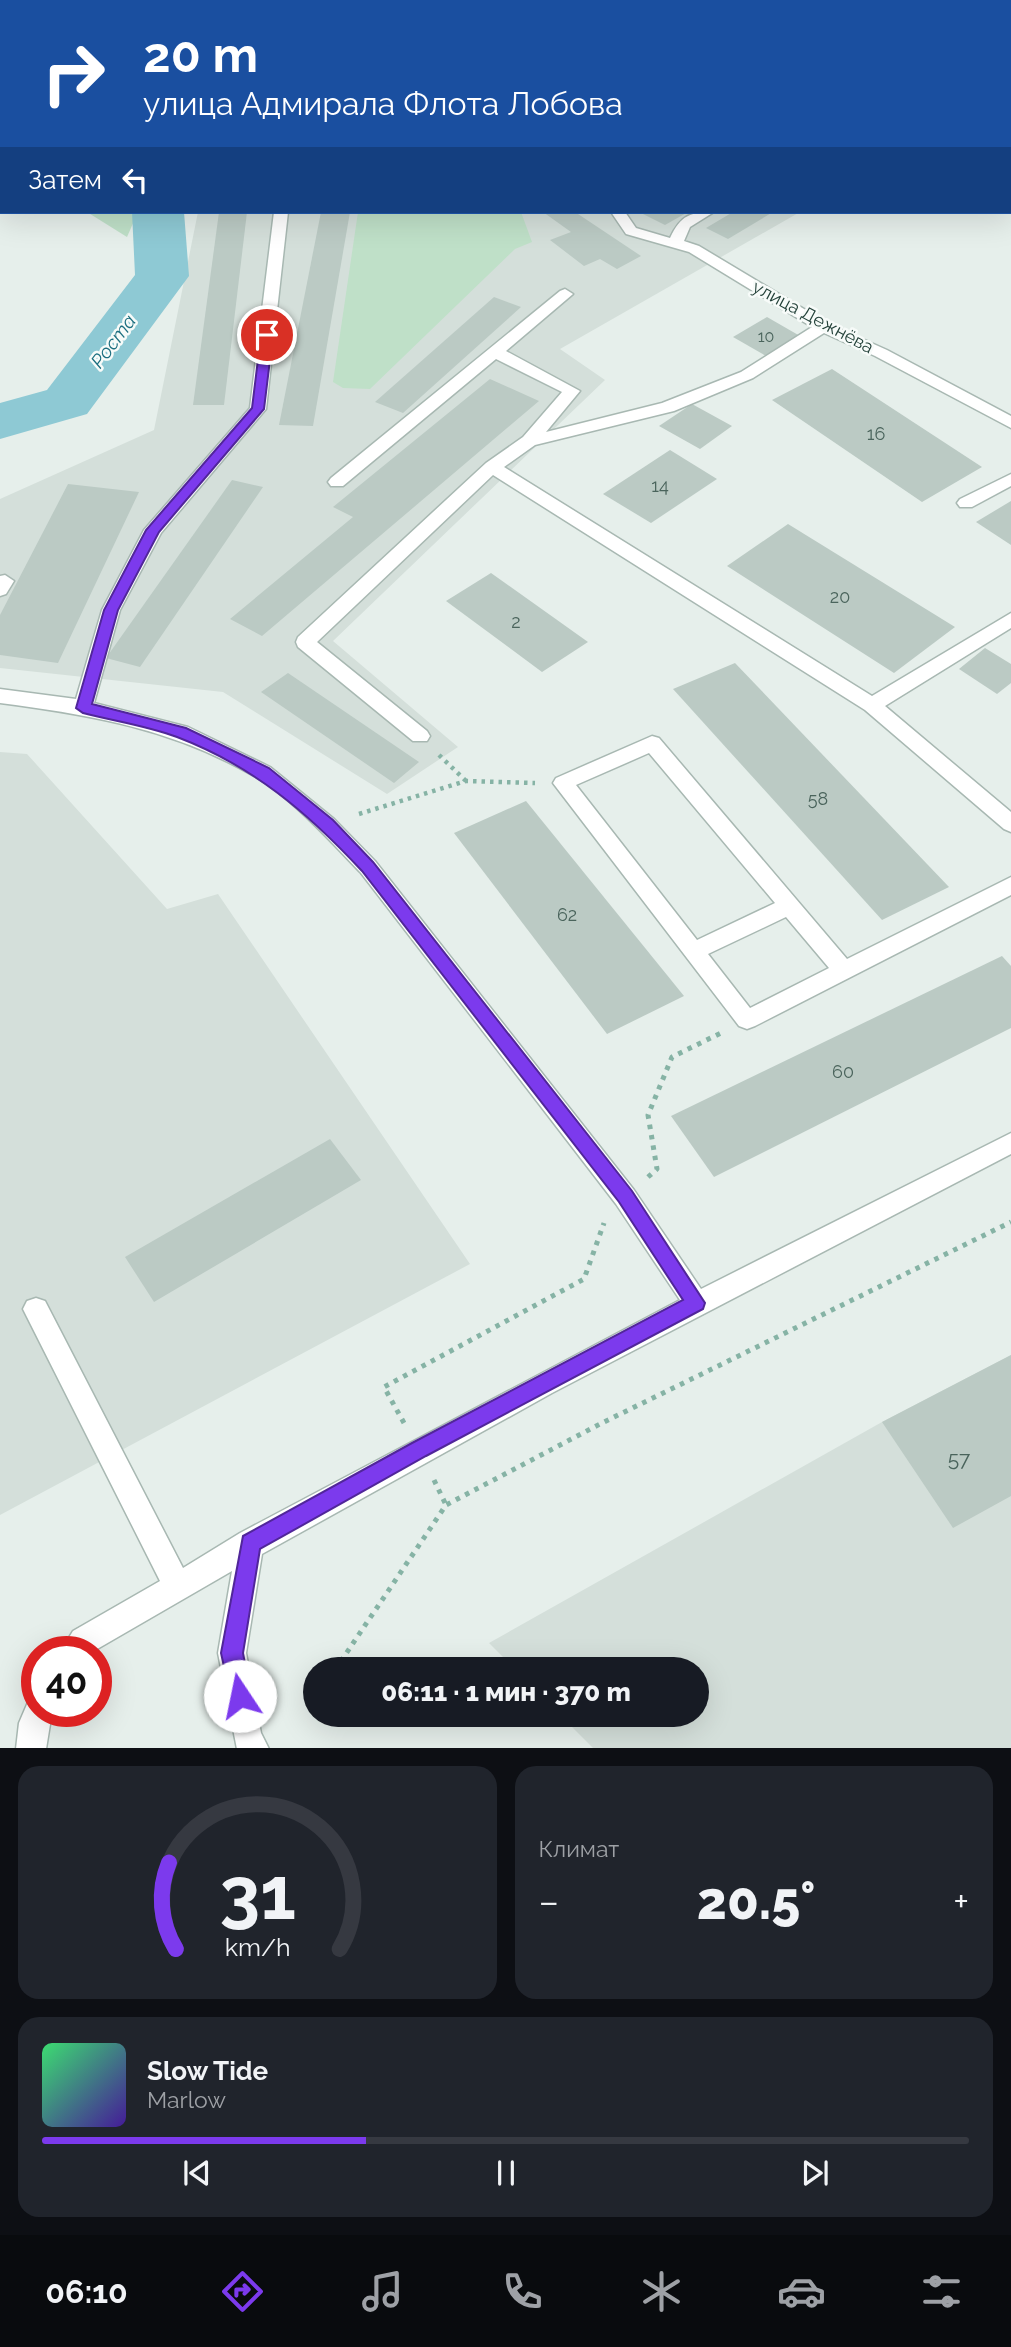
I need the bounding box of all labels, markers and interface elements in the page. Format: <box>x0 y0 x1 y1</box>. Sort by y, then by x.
text: 20 m <box>143 26 258 83</box>
icon: right <box>28 28 119 119</box>
text: улица Адмирала Флота Лобова <box>143 85 623 122</box>
icon: left <box>116 161 154 199</box>
text: Затем <box>28 165 102 195</box>
street label: улица Дежнёва <box>749 276 877 357</box>
pin <box>237 305 297 365</box>
water label: Роста <box>86 310 140 372</box>
icon: arrive <box>248 316 286 354</box>
house number: 10 <box>758 327 774 346</box>
house number: 16 <box>867 423 885 444</box>
house number: 14 <box>651 475 669 496</box>
house number: 20 <box>830 586 850 607</box>
house number: 2 <box>511 611 521 632</box>
house number: 58 <box>808 788 828 809</box>
house number: 62 <box>557 904 577 925</box>
house number: 60 <box>832 1061 854 1082</box>
house number: 57 <box>948 1446 971 1471</box>
speed limit sign: 40 <box>21 1636 112 1727</box>
position arrow <box>203 1659 277 1733</box>
text: 06:11 · 1 мин · 370 m <box>381 1677 631 1707</box>
text: Климат <box>539 1835 619 1862</box>
text: 31 <box>219 1851 296 1936</box>
text: 20.5° <box>697 1870 815 1931</box>
text: − <box>539 1879 559 1924</box>
text: + <box>953 1879 969 1924</box>
text: km/h <box>224 1931 290 1961</box>
text: Slow Tide <box>147 2056 268 2086</box>
text: Marlow <box>147 2086 226 2113</box>
icon: previous <box>178 2154 216 2192</box>
icon: pause <box>487 2154 525 2192</box>
icon: next <box>796 2154 834 2192</box>
icon: directions <box>218 2267 267 2316</box>
icon: music <box>358 2267 407 2316</box>
icon: phone <box>498 2267 547 2316</box>
icon: climate <box>637 2267 686 2316</box>
icon: car <box>777 2267 826 2316</box>
icon: filters <box>917 2267 966 2316</box>
text: 06:10 <box>45 2273 128 2310</box>

